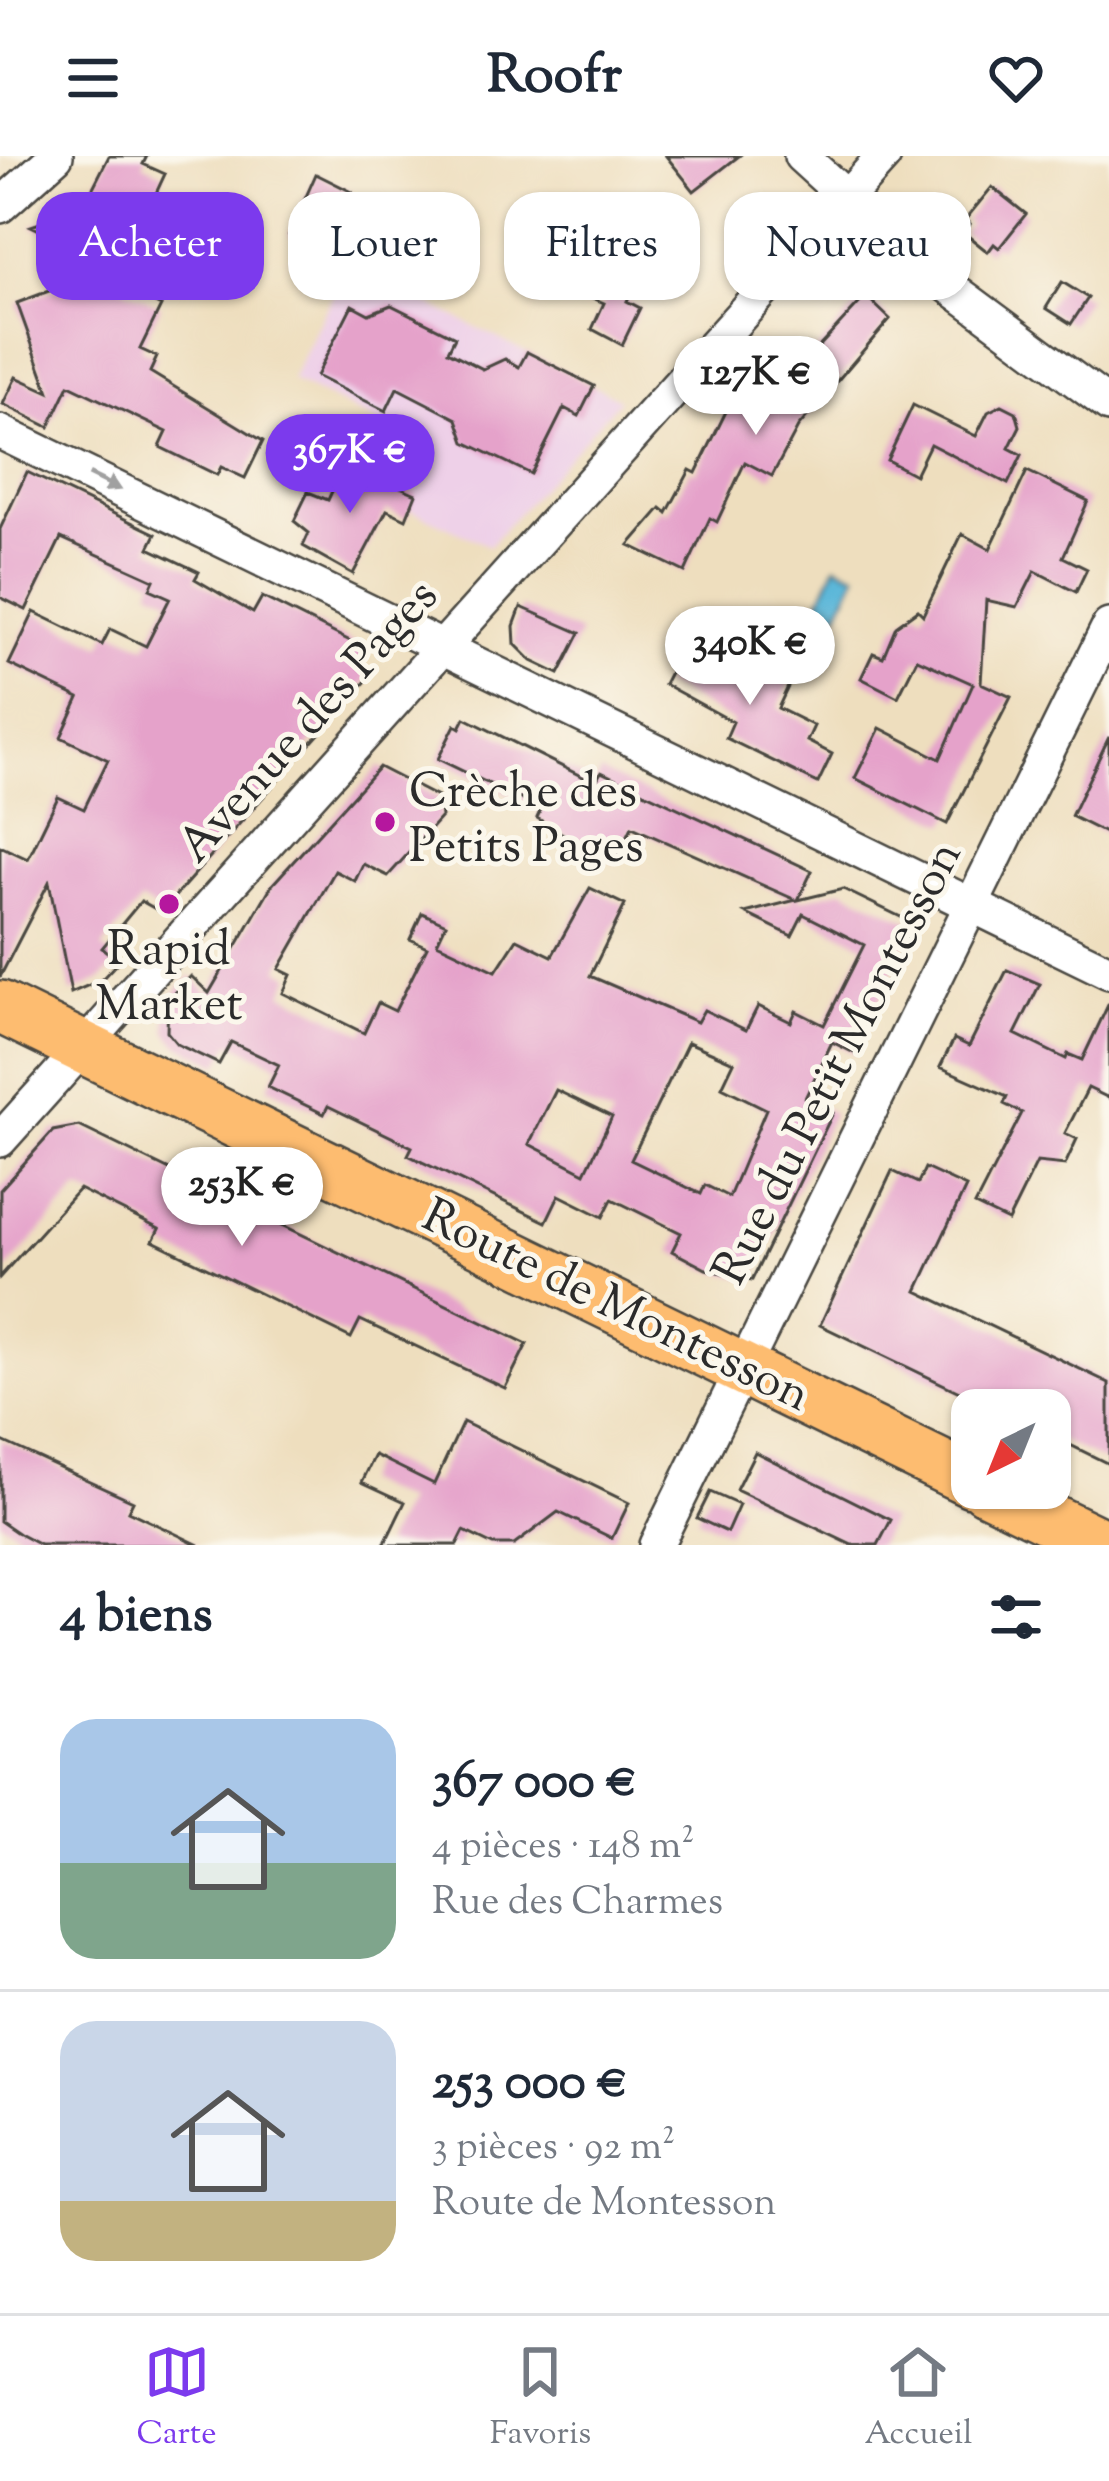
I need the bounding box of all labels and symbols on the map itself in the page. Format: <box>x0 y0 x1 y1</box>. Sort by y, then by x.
pin: 127K € <box>658 336 854 438</box>
pin: 367K € <box>252 414 448 516</box>
one-way arrow <box>88 472 123 492</box>
street label: Avenue des Pages <box>164 566 456 880</box>
pin: 340K € <box>652 606 848 708</box>
place label: Crèche des Petits Pages <box>409 760 644 884</box>
marker: Crèche des Petits Pages <box>372 809 398 835</box>
street label: Rue du Petit Montesson <box>698 830 982 1298</box>
marker: Rapid Market <box>156 891 182 917</box>
place label: Rapid Market <box>95 918 243 1042</box>
pin: 253K € <box>144 1147 340 1249</box>
street label: Route de Montesson <box>409 1184 821 1432</box>
north arrow <box>951 1389 1071 1509</box>

